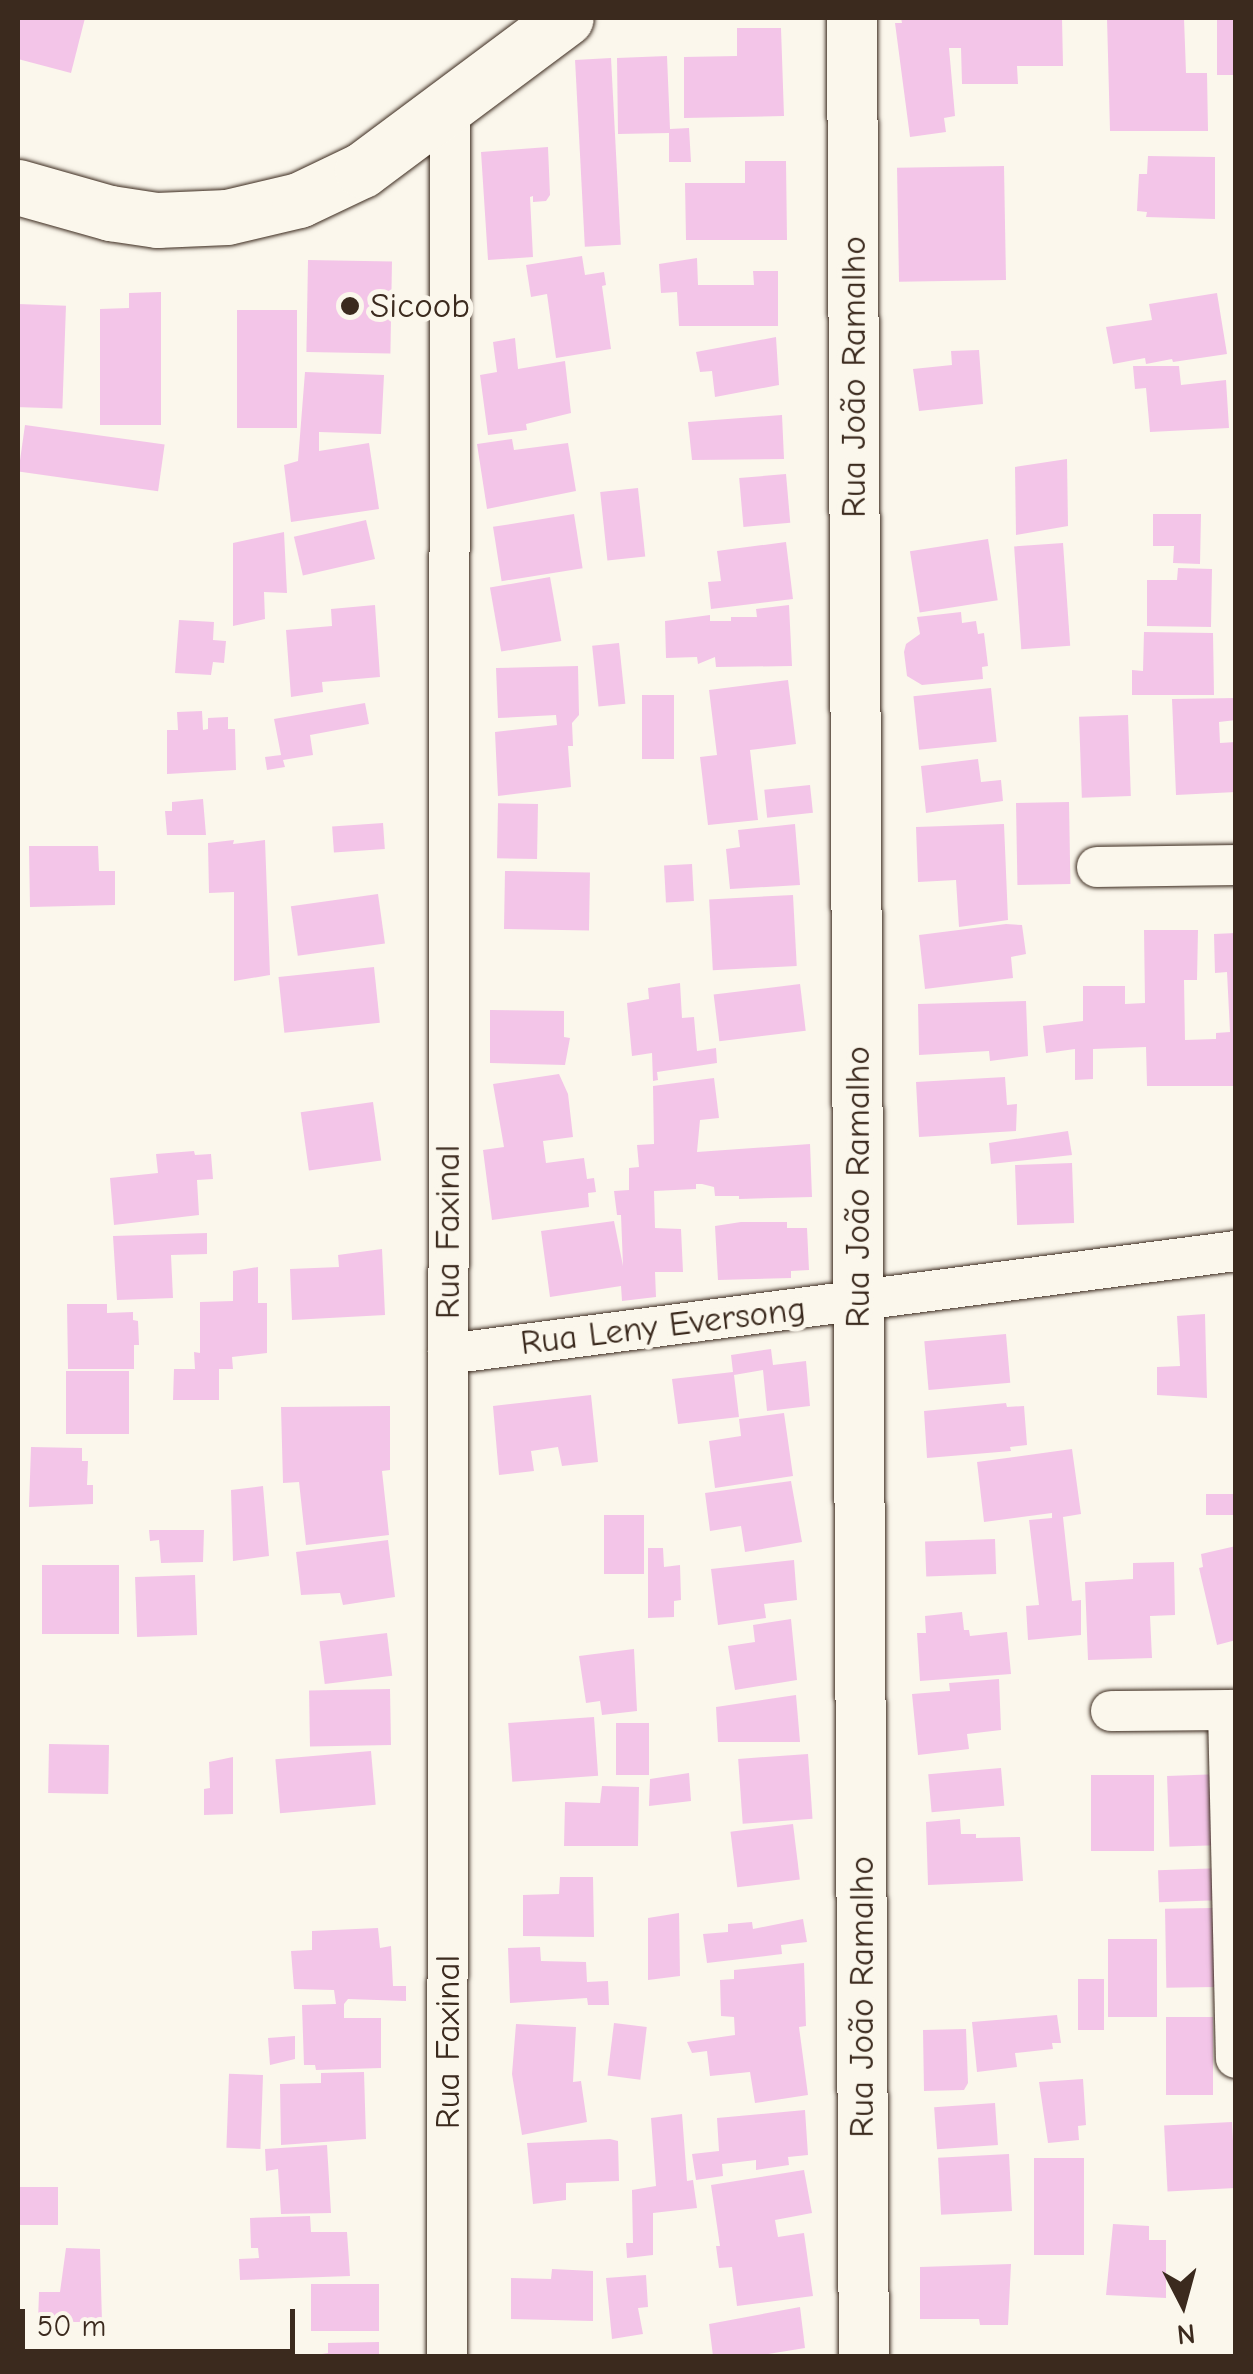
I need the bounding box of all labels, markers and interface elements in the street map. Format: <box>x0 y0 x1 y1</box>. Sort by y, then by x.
street label: Rua João Ramalho <box>833 236 875 518</box>
place label: Sicoob <box>370 285 470 327</box>
marker: Sicoob <box>339 295 361 317</box>
street label: Rua João Ramalho <box>837 1046 879 1328</box>
street label: Rua Faxinal <box>427 1145 469 1319</box>
street label: Rua Leny Eversong <box>518 1288 808 1364</box>
street label: Rua João Ramalho <box>841 1856 883 2138</box>
street label: Rua Faxinal <box>427 1955 469 2129</box>
north arrow <box>1133 2254 1233 2354</box>
scale bar <box>25 2289 300 2351</box>
text: 50 m <box>37 2309 106 2344</box>
text: N <box>1175 2317 1197 2351</box>

